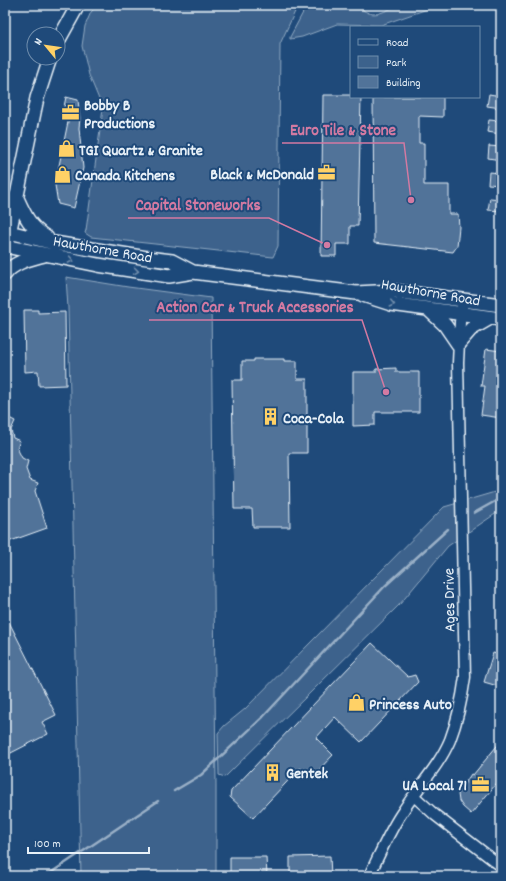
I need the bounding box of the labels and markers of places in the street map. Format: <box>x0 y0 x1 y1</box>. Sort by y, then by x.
place label: Bobby B Productions <box>84 95 155 136</box>
office icon: Bobby B Productions <box>61 103 81 123</box>
callout: Euro Tile & Stone <box>282 114 404 143</box>
shop icon: TGI Quartz & Granite <box>56 139 76 159</box>
place label: TGI Quartz & Granite <box>79 140 203 163</box>
office icon: Black & McDonald <box>317 163 337 183</box>
shop icon: Canada Kitchens <box>52 164 72 184</box>
place label: Black & McDonald <box>210 164 314 187</box>
place label: Canada Kitchens <box>75 165 175 188</box>
callout: Capital Stoneworks <box>128 189 269 218</box>
callout: Action Car & Truck Accessories <box>149 291 362 320</box>
building icon: Coca-Cola <box>260 407 280 427</box>
place label: Coca-Cola <box>283 408 345 431</box>
shop icon: Princess Auto <box>346 693 366 713</box>
place label: Princess Auto <box>369 694 452 717</box>
building icon: Gentek <box>263 762 283 782</box>
place label: Gentek <box>286 763 328 786</box>
office icon: UA Local 71 <box>470 774 490 794</box>
place label: UA Local 71 <box>402 775 467 798</box>

